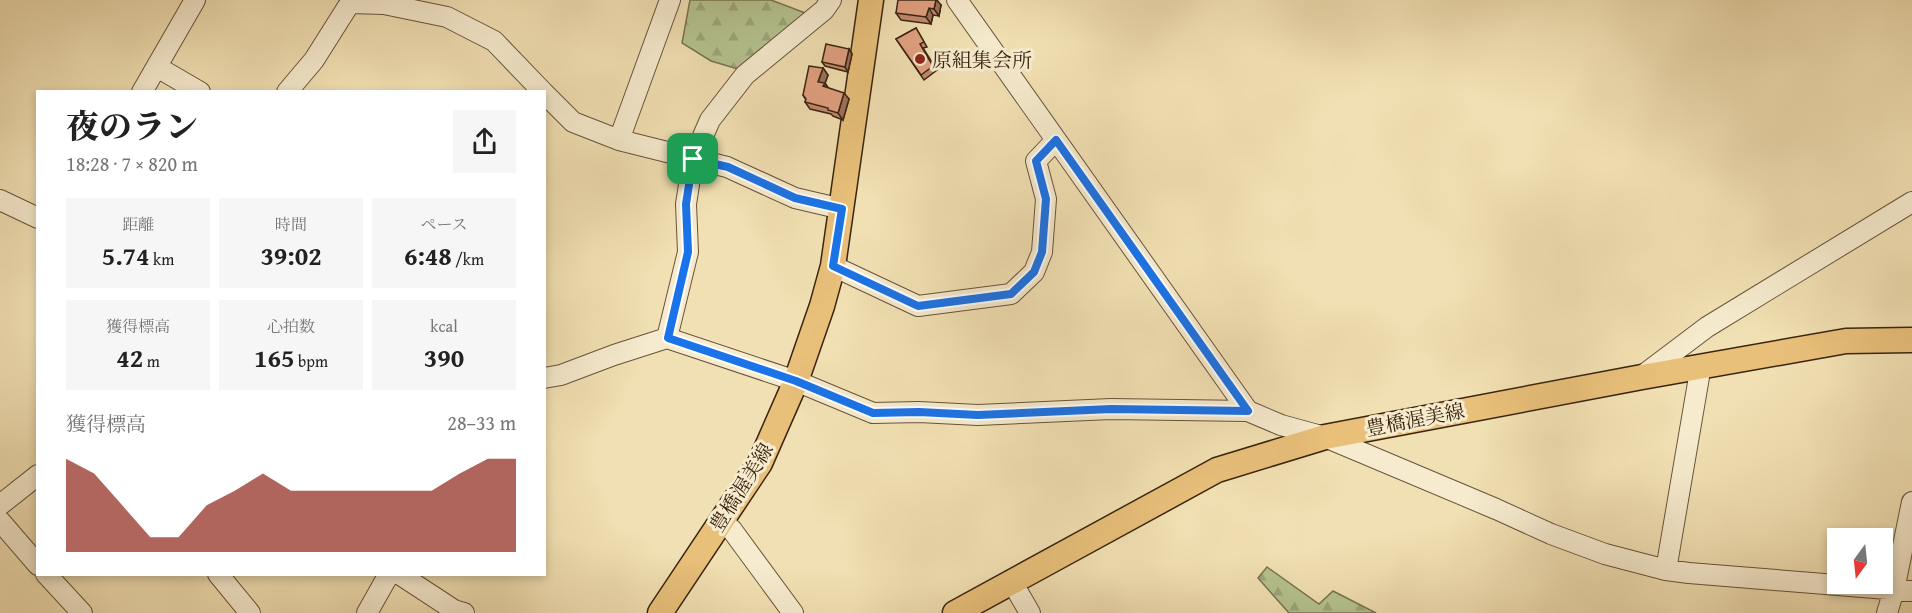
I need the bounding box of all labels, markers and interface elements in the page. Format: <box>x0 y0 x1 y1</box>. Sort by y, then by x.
place label: 原組集会所 <box>932 45 1032 74</box>
marker: 原組集会所 <box>913 52 927 66</box>
text: 夜のラン <box>66 102 198 150</box>
button: share <box>453 110 516 173</box>
pin <box>667 133 718 184</box>
icon: arrive <box>676 142 709 175</box>
text: 18:28 · 7 × 820 m <box>66 149 198 178</box>
text: 距離 <box>122 212 154 236</box>
text: 時間 <box>275 212 307 236</box>
text: ペース <box>420 212 468 236</box>
text: 5.74 <box>102 236 150 275</box>
text: 39:02 <box>260 236 322 275</box>
text: 6:48 <box>404 236 452 275</box>
text: km <box>150 247 174 271</box>
text: /km <box>452 247 484 271</box>
text: 獲得標高 <box>106 314 170 338</box>
text: 心拍数 <box>267 314 315 338</box>
text: kcal <box>430 314 458 338</box>
text: 42 <box>116 338 143 377</box>
text: 165 <box>254 338 294 377</box>
text: 390 <box>424 338 464 377</box>
text: m <box>143 349 160 373</box>
text: bpm <box>294 349 328 373</box>
street label: 豊橋渥美線 <box>1363 395 1467 443</box>
text: 28–33 m <box>447 408 516 437</box>
text: 獲得標高 <box>66 409 146 438</box>
street label: 豊橋渥美線 <box>702 437 780 537</box>
north arrow <box>1827 528 1893 594</box>
map controls <box>1827 528 1893 594</box>

